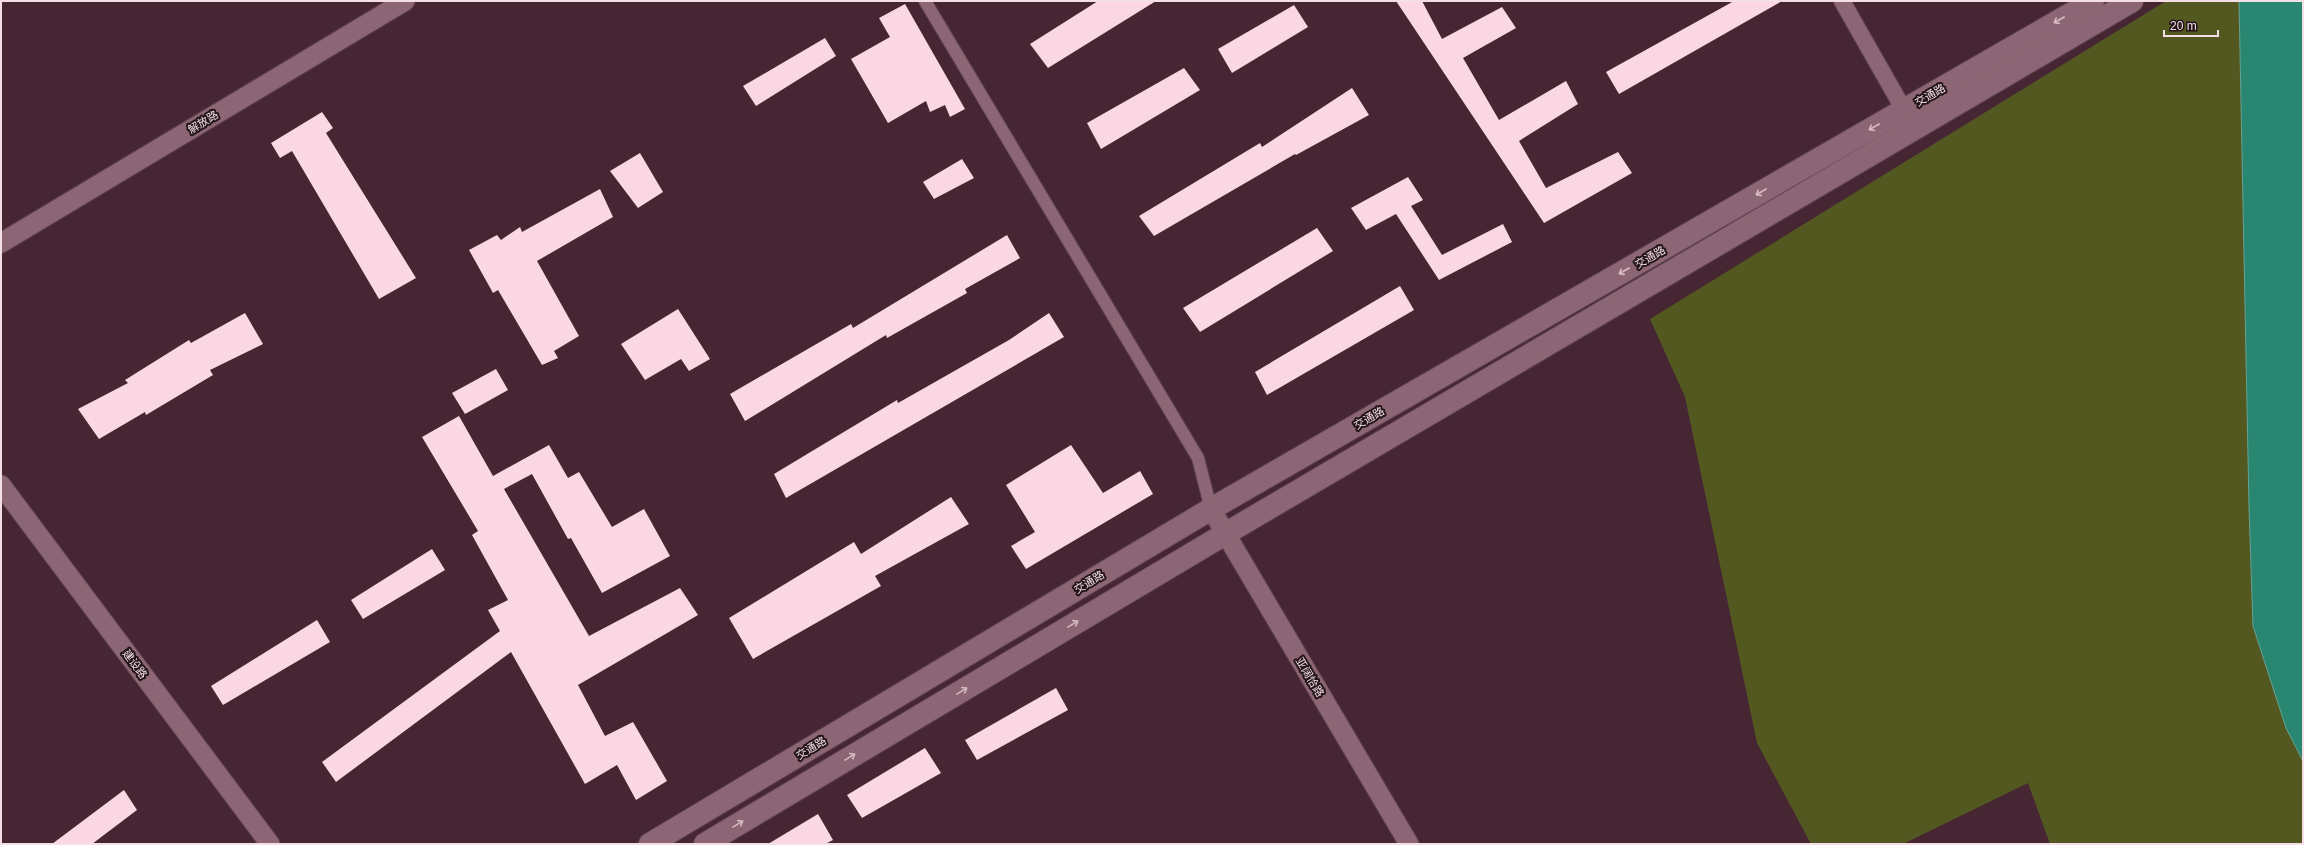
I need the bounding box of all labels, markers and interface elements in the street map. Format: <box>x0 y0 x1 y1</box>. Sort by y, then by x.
scale bar <box>2164 12 2218 38</box>
one-way arrow <box>2053 17 2065 25</box>
text: 20 m <box>2170 19 2197 33</box>
street label: 交通路 <box>1913 82 1947 108</box>
street label: 解放路 <box>186 108 220 136</box>
one-way arrow <box>1868 124 1880 132</box>
one-way arrow <box>1755 189 1767 197</box>
street label: 交通路 <box>1633 244 1667 270</box>
one-way arrow <box>1618 268 1630 276</box>
street label: 交通路 <box>1352 405 1386 431</box>
street label: 交通路 <box>1072 568 1106 596</box>
one-way arrow <box>1067 620 1079 628</box>
street label: 建设路 <box>120 647 150 681</box>
street label: 亚阔恰路 <box>1294 655 1326 699</box>
one-way arrow <box>956 686 968 694</box>
street label: 交通路 <box>794 734 828 762</box>
one-way arrow <box>844 753 856 761</box>
one-way arrow <box>732 820 743 828</box>

